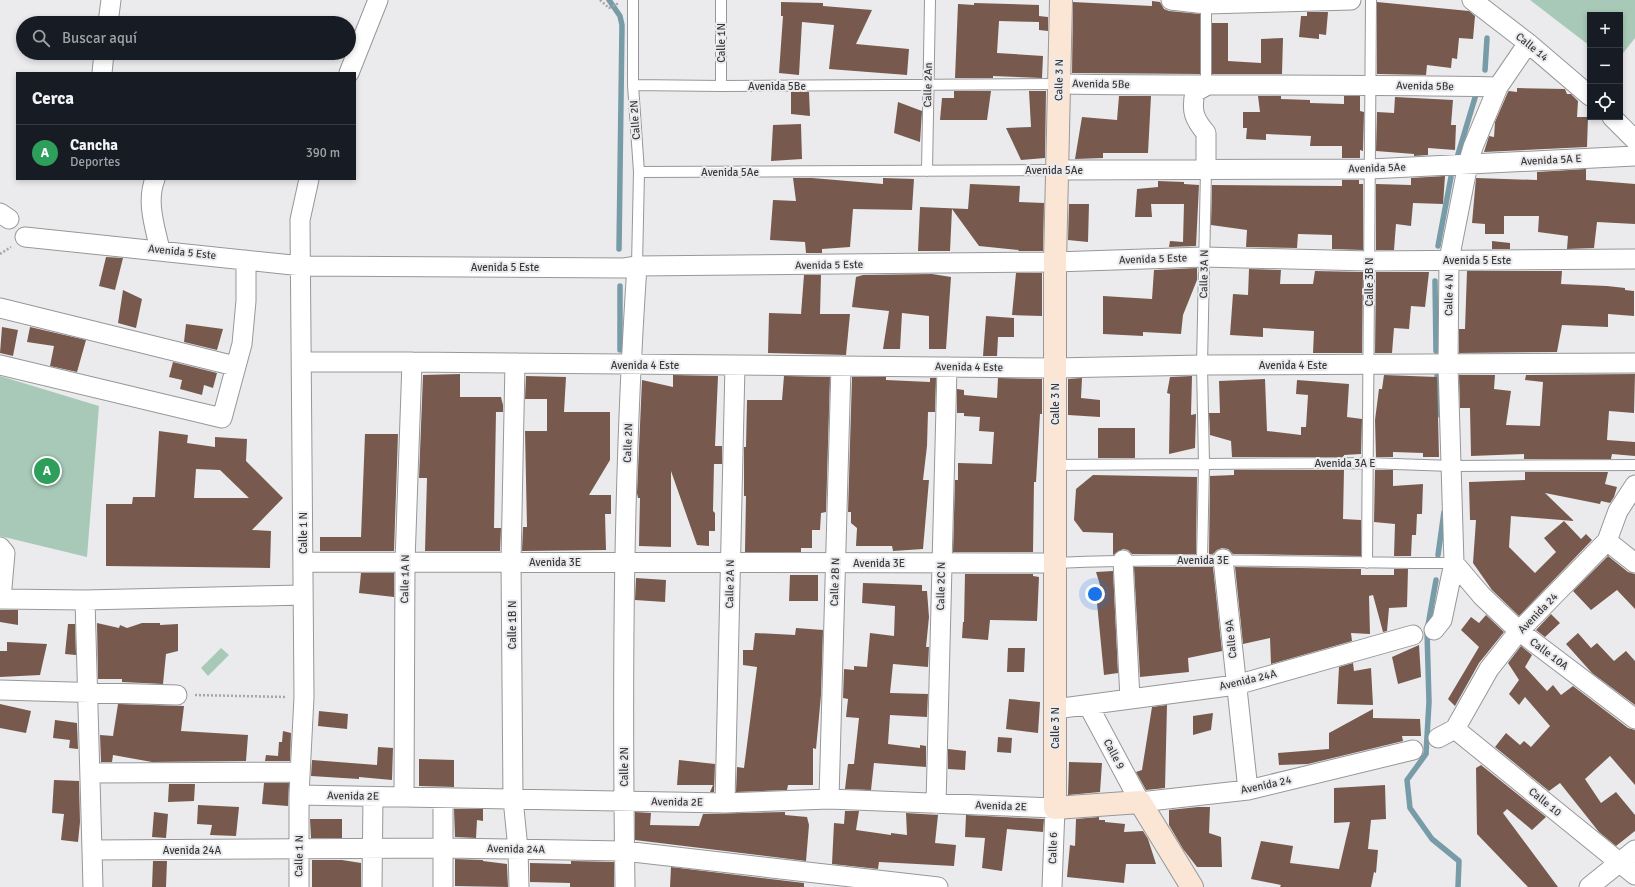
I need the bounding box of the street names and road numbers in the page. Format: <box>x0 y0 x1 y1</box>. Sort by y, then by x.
street label: Calle 1N <box>715 23 728 63</box>
street label: Calle 14 <box>1513 30 1551 64</box>
street label: Calle 3 N <box>1052 59 1066 101</box>
street label: Calle 2An <box>921 62 935 108</box>
street label: Avenida 5Be <box>1072 77 1130 91</box>
street label: Avenida 5Be <box>1396 79 1454 93</box>
street label: Avenida 5Be <box>748 80 806 93</box>
street label: Calle 2N <box>627 100 643 140</box>
street label: Avenida 5A E <box>1520 152 1582 168</box>
street label: Avenida 5Ae <box>1348 160 1406 176</box>
street label: Avenida 5Ae <box>1025 164 1083 177</box>
street label: Avenida 5Ae <box>701 166 759 179</box>
street label: Avenida 5 Este <box>147 242 217 262</box>
street label: Calle 3A N <box>1197 249 1211 299</box>
street label: Avenida 5 Este <box>1119 251 1187 267</box>
street label: Avenida 5 Este <box>1443 254 1511 267</box>
street label: Avenida 5 Este <box>795 258 863 272</box>
street label: Calle 3B N <box>1363 258 1376 306</box>
street label: Avenida 5 Este <box>471 261 539 274</box>
street label: Calle 4 N <box>1442 274 1456 316</box>
street label: Avenida 4 Este <box>611 359 679 372</box>
street label: Avenida 4 Este <box>1259 359 1327 372</box>
street label: Avenida 4 Este <box>935 360 1003 374</box>
street label: Calle 3 N <box>1049 383 1062 425</box>
street label: Calle 2N <box>621 423 635 463</box>
street label: Avenida 3A E <box>1314 457 1376 470</box>
street label: Calle 1 N <box>297 512 310 554</box>
street label: Calle 1A N <box>398 554 412 604</box>
street label: Avenida 3E <box>1177 554 1229 567</box>
street label: Avenida 3E <box>529 556 581 569</box>
street label: Calle 2B N <box>828 557 842 607</box>
street label: Avenida 3E <box>853 557 905 570</box>
street label: Calle 2A N <box>723 559 737 609</box>
street label: Calle 2C N <box>934 561 948 611</box>
street label: Avenida 24 <box>1515 590 1561 636</box>
street label: Calle 1B N <box>506 601 519 649</box>
street label: Calle 9A <box>1222 619 1240 659</box>
street label: Calle 10A <box>1527 635 1571 673</box>
street label: Avenida 24A <box>1218 667 1278 693</box>
street label: Calle 3 N <box>1049 707 1062 749</box>
street label: Calle 9 <box>1101 737 1127 771</box>
street label: Calle 2N <box>618 747 631 787</box>
street label: Avenida 24 <box>1239 773 1293 797</box>
street label: Calle 10 <box>1526 785 1564 819</box>
street label: Avenida 2E <box>327 789 379 803</box>
street label: Avenida 2E <box>651 795 703 809</box>
street label: Avenida 2E <box>975 799 1027 813</box>
street label: Calle 6 <box>1046 832 1060 864</box>
street label: Calle 1 N <box>292 835 306 877</box>
street label: Avenida 24A <box>487 842 546 856</box>
street label: Avenida 24A <box>163 844 221 857</box>

